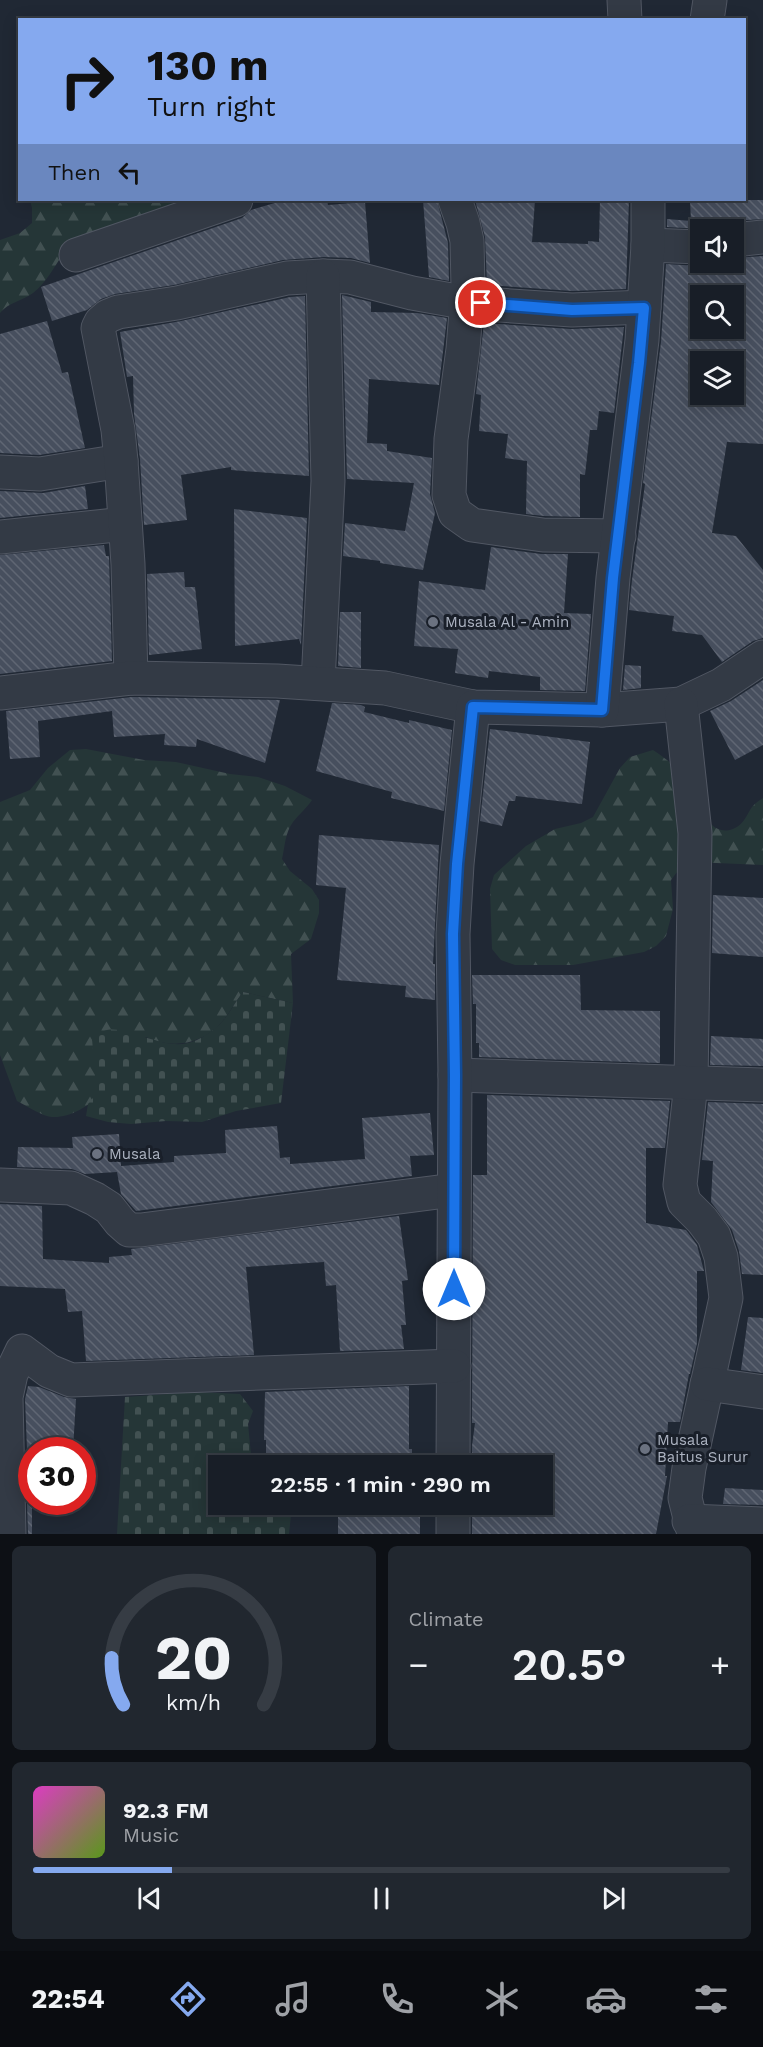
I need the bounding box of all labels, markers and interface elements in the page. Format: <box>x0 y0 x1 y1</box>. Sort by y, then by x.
text: 130 m <box>147 41 269 90</box>
icon: right <box>48 42 126 120</box>
text: Turn right <box>147 91 276 123</box>
icon: left <box>113 156 146 189</box>
text: Then <box>48 160 101 185</box>
map controls <box>690 219 744 405</box>
button: sound <box>690 219 744 273</box>
pin <box>455 277 506 328</box>
button: search <box>690 285 744 339</box>
icon: arrive <box>464 286 497 319</box>
button: layers <box>690 351 744 405</box>
place label: Musala Al - Amin <box>445 613 569 631</box>
marker: Musala Al - Amin <box>426 615 440 629</box>
place label: Musala <box>109 1145 161 1163</box>
marker: Musala <box>90 1147 104 1161</box>
position arrow <box>422 1257 486 1321</box>
place label: Musala Baitus Surur <box>657 1431 748 1466</box>
speed limit sign: 30 <box>18 1437 96 1515</box>
marker: Musala Baitus Surur <box>638 1442 652 1456</box>
text: 22:55 · 1 min · 290 m <box>270 1472 491 1497</box>
text: Climate <box>409 1607 484 1631</box>
text: 20 <box>155 1621 232 1694</box>
text: 20.5° <box>512 1638 627 1691</box>
text: − <box>409 1645 428 1684</box>
text: + <box>710 1645 730 1684</box>
text: km/h <box>166 1690 221 1715</box>
text: 92.3 FM <box>123 1798 209 1823</box>
text: Music <box>123 1823 179 1847</box>
icon: previous <box>133 1882 166 1915</box>
icon: pause <box>365 1882 398 1915</box>
icon: next <box>597 1882 630 1915</box>
icon: directions <box>167 1978 209 2020</box>
icon: music <box>272 1978 314 2020</box>
icon: phone <box>376 1978 418 2020</box>
icon: climate <box>481 1978 523 2020</box>
icon: car <box>585 1978 627 2020</box>
icon: filters <box>690 1978 732 2020</box>
text: 22:54 <box>31 1983 105 2015</box>

